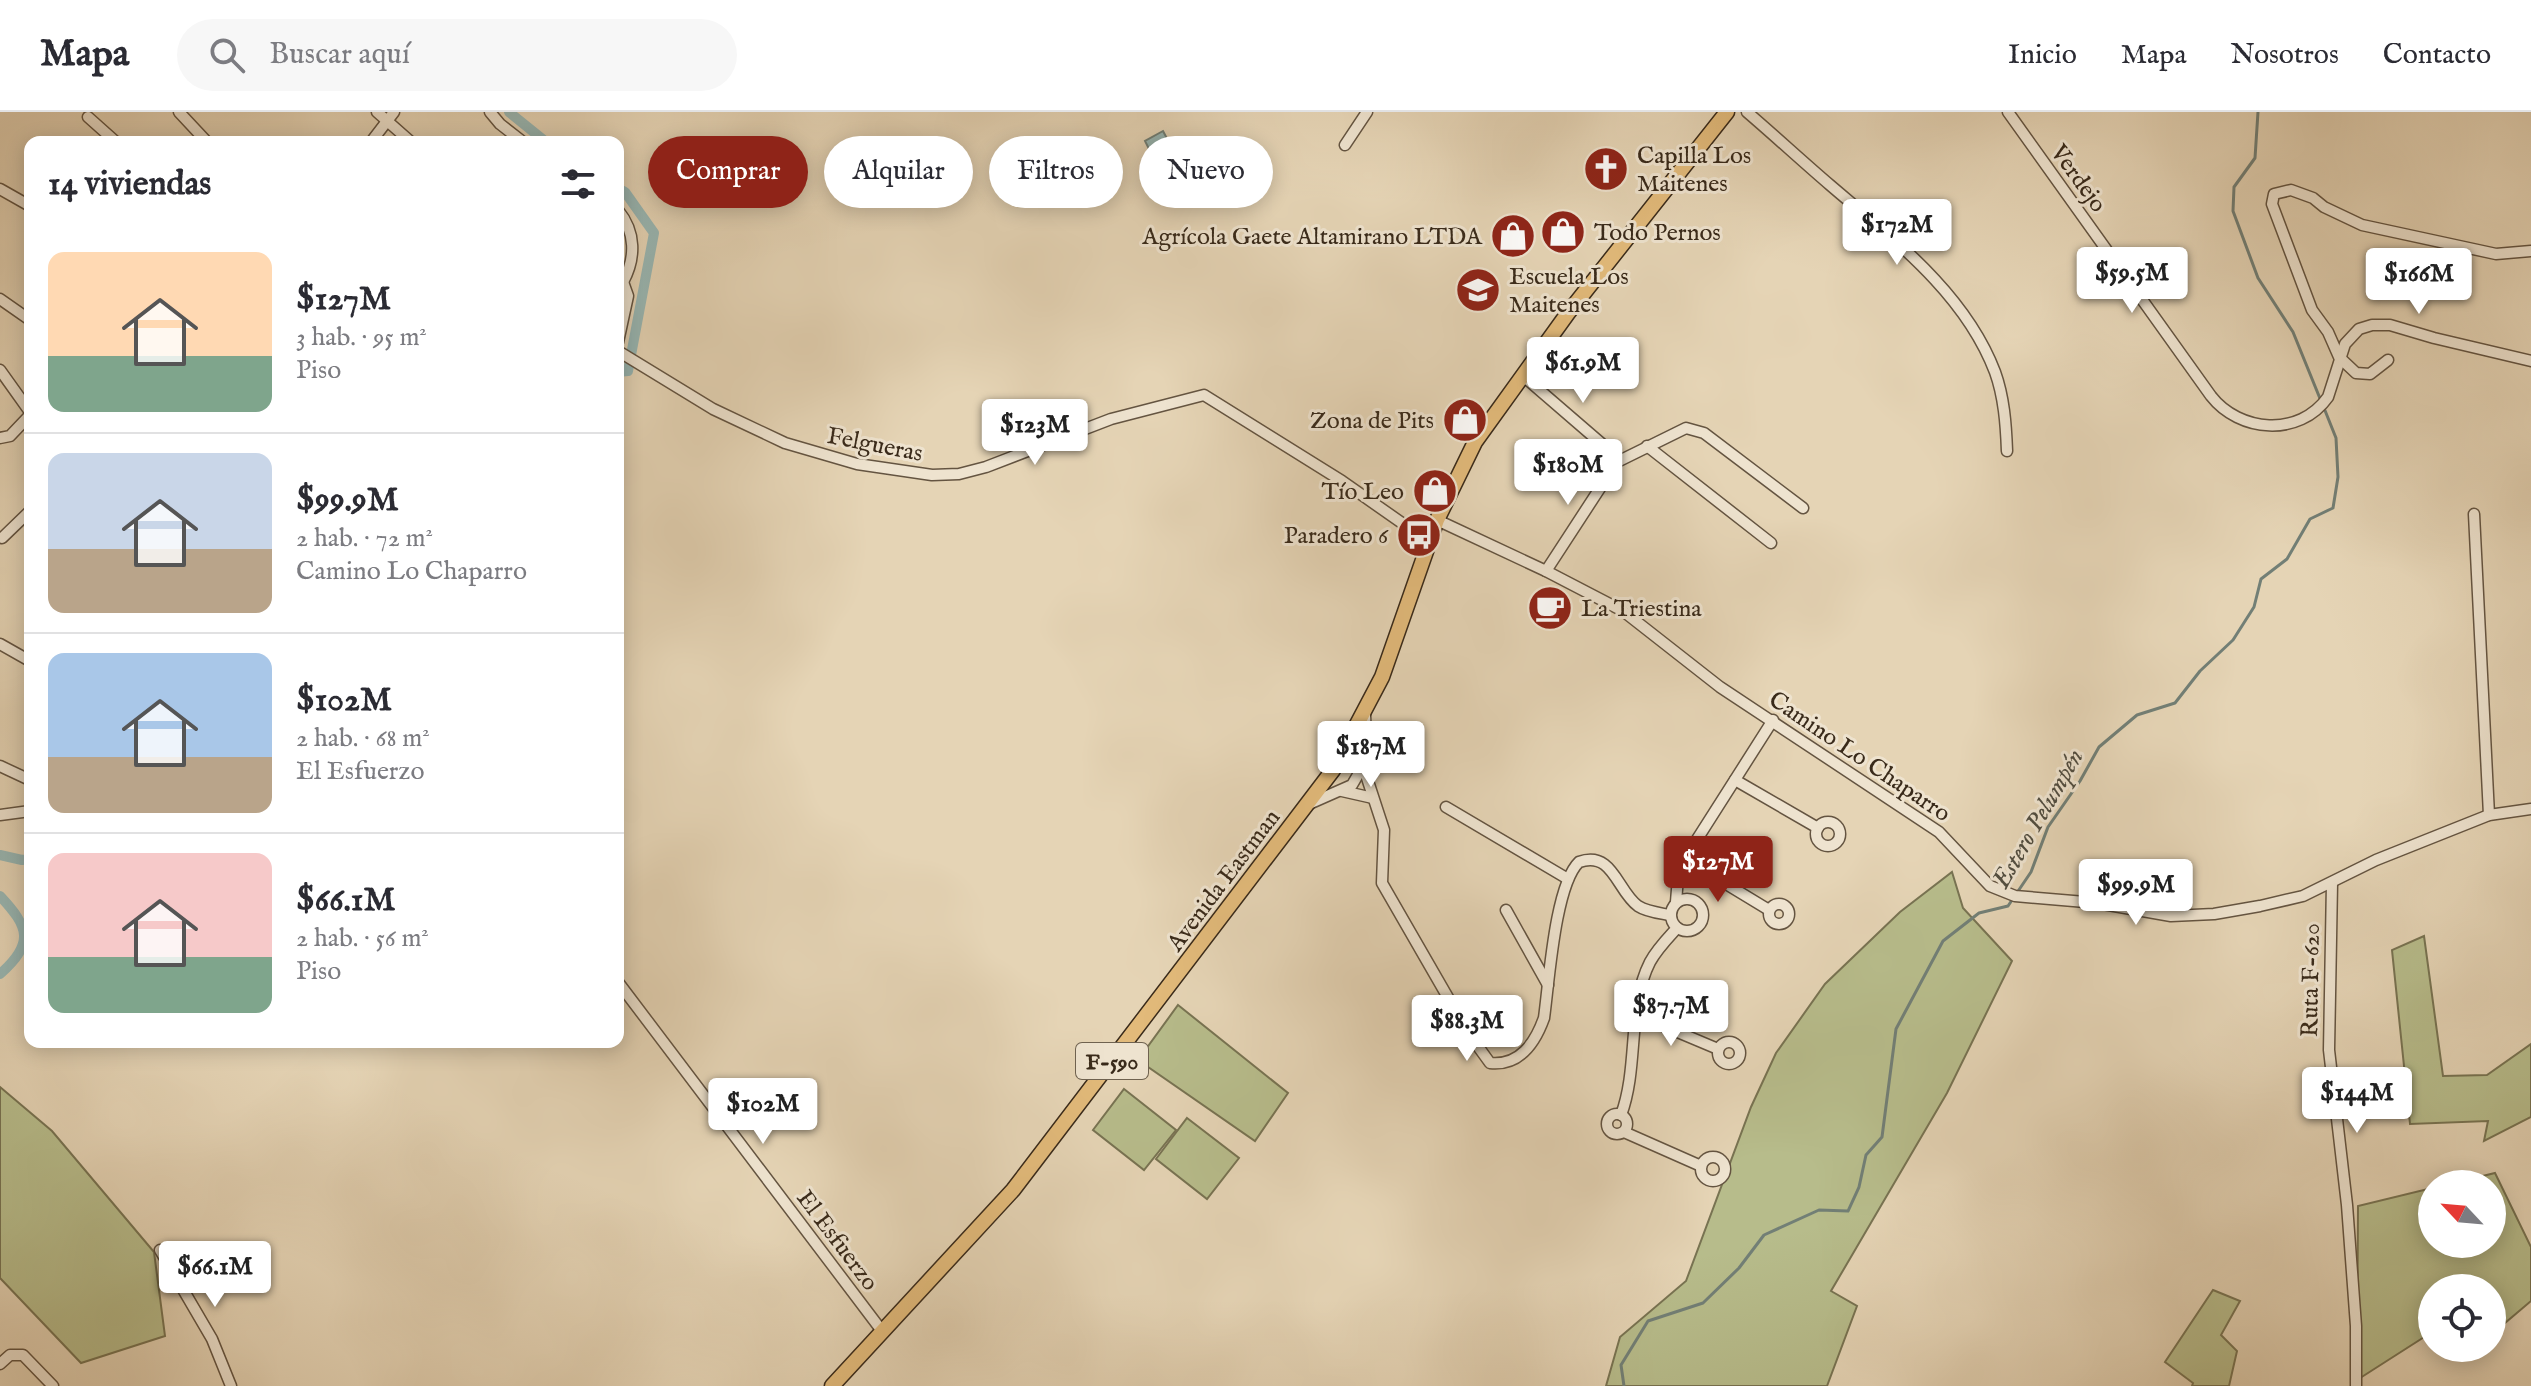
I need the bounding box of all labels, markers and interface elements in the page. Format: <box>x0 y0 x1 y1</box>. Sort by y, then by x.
search box <box>177 19 737 91</box>
text: Mapa <box>40 31 129 79</box>
icon: search <box>205 33 249 77</box>
text: Buscar aquí <box>269 36 410 74</box>
text: Inicio <box>2008 38 2077 73</box>
text: Mapa <box>2121 38 2187 73</box>
text: Nosotros <box>2231 38 2339 73</box>
text: Contacto <box>2383 38 2491 73</box>
chip: Comprar <box>648 136 808 208</box>
chip: Alquilar <box>824 136 973 208</box>
chip: Filtros <box>989 136 1123 208</box>
chip: Nuevo <box>1139 136 1273 208</box>
street label: Verdejo <box>2042 138 2113 219</box>
place label: Capilla Los Maitenes <box>1637 141 1751 200</box>
church icon: Capilla Los Maitenes <box>1582 145 1630 193</box>
icon: filters <box>556 162 600 206</box>
text: 14 viviendas <box>48 163 211 206</box>
pin: $172M <box>1841 199 1953 267</box>
shop icon: Todo Pernos <box>1539 208 1587 256</box>
text: $172M <box>1861 208 1933 241</box>
shop icon: Agrícola Gaete Altamirano LTDA <box>1489 212 1537 260</box>
place label: Todo Pernos <box>1594 218 1721 249</box>
place label: Agrícola Gaete Altamirano LTDA <box>1141 222 1483 253</box>
pin: $59.5M <box>2067 247 2197 315</box>
pin: $166M <box>2363 248 2475 316</box>
text: $59.5M <box>2095 256 2169 289</box>
text: $166M <box>2384 257 2454 290</box>
place label: Escuela Los Maitenes <box>1509 262 1629 321</box>
school or university icon: Escuela Los Maitenes <box>1454 266 1502 314</box>
text: $127M <box>296 278 391 321</box>
icon: home <box>112 284 208 380</box>
text: 3 hab. · 95 m² <box>296 321 427 354</box>
pin: $61.9M <box>1518 337 1648 405</box>
text: $61.9M <box>1545 346 1621 379</box>
text: Piso <box>296 354 341 387</box>
shop icon: Zona de Pits <box>1441 396 1489 444</box>
pin: $123M <box>979 399 1091 467</box>
place label: Zona de Pits <box>1310 406 1434 437</box>
text: $123M <box>1000 408 1070 441</box>
street label: Felgueras <box>824 421 925 470</box>
pin: $180M <box>1512 439 1624 507</box>
text: $180M <box>1532 448 1604 481</box>
shop icon: Tío Leo <box>1411 467 1459 515</box>
place label: Tío Leo <box>1321 477 1404 508</box>
text: $99.9M <box>296 479 399 522</box>
icon: home <box>112 485 208 581</box>
bus stop icon: Paradero 6 <box>1395 511 1443 559</box>
place label: Paradero 6 <box>1284 521 1389 552</box>
text: 2 hab. · 72 m² <box>296 522 433 555</box>
text: Camino Lo Chaparro <box>296 555 527 588</box>
cafe icon: La Triestina <box>1526 584 1574 632</box>
place label: La Triestina <box>1581 594 1702 625</box>
text: $102M <box>296 679 392 722</box>
icon: home <box>112 685 208 781</box>
street label: Camino Lo Chaparro <box>1762 685 1956 830</box>
pin: $187M <box>1315 721 1427 789</box>
text: 2 hab. · 68 m² <box>296 722 430 755</box>
text: $187M <box>1336 730 1406 763</box>
water label: Estero Pelumpén <box>1985 743 2092 895</box>
text: El Esfuerzo <box>296 755 424 788</box>
street label: Avenida Eastman <box>1160 803 1288 959</box>
pin: $127M <box>1662 836 1774 904</box>
text: $127M <box>1682 845 1754 878</box>
pin: $99.9M <box>2071 859 2201 927</box>
text: $99.9M <box>2097 868 2175 901</box>
text: $66.1M <box>296 879 395 922</box>
icon: home <box>112 885 208 981</box>
text: 2 hab. · 56 m² <box>296 922 429 955</box>
street label: Ruta F-620 <box>2295 923 2328 1037</box>
text: Piso <box>296 955 341 988</box>
pin: $87.7M <box>1606 980 1736 1048</box>
text: $87.7M <box>1632 989 1710 1022</box>
pin: $88.3M <box>1402 995 1532 1063</box>
text: $88.3M <box>1430 1004 1504 1037</box>
road number: F-590 <box>1076 1043 1148 1079</box>
pin: $144M <box>2301 1067 2413 1135</box>
text: $144M <box>2320 1076 2394 1109</box>
pin: $102M <box>707 1078 819 1146</box>
text: $102M <box>726 1087 800 1120</box>
north arrow <box>2418 1170 2506 1258</box>
map controls <box>2418 1170 2506 1362</box>
street label: El Esfuerzo <box>789 1184 885 1298</box>
pin: $66.1M <box>150 1241 280 1309</box>
text: $66.1M <box>177 1250 253 1283</box>
button: locate <box>2418 1274 2506 1362</box>

